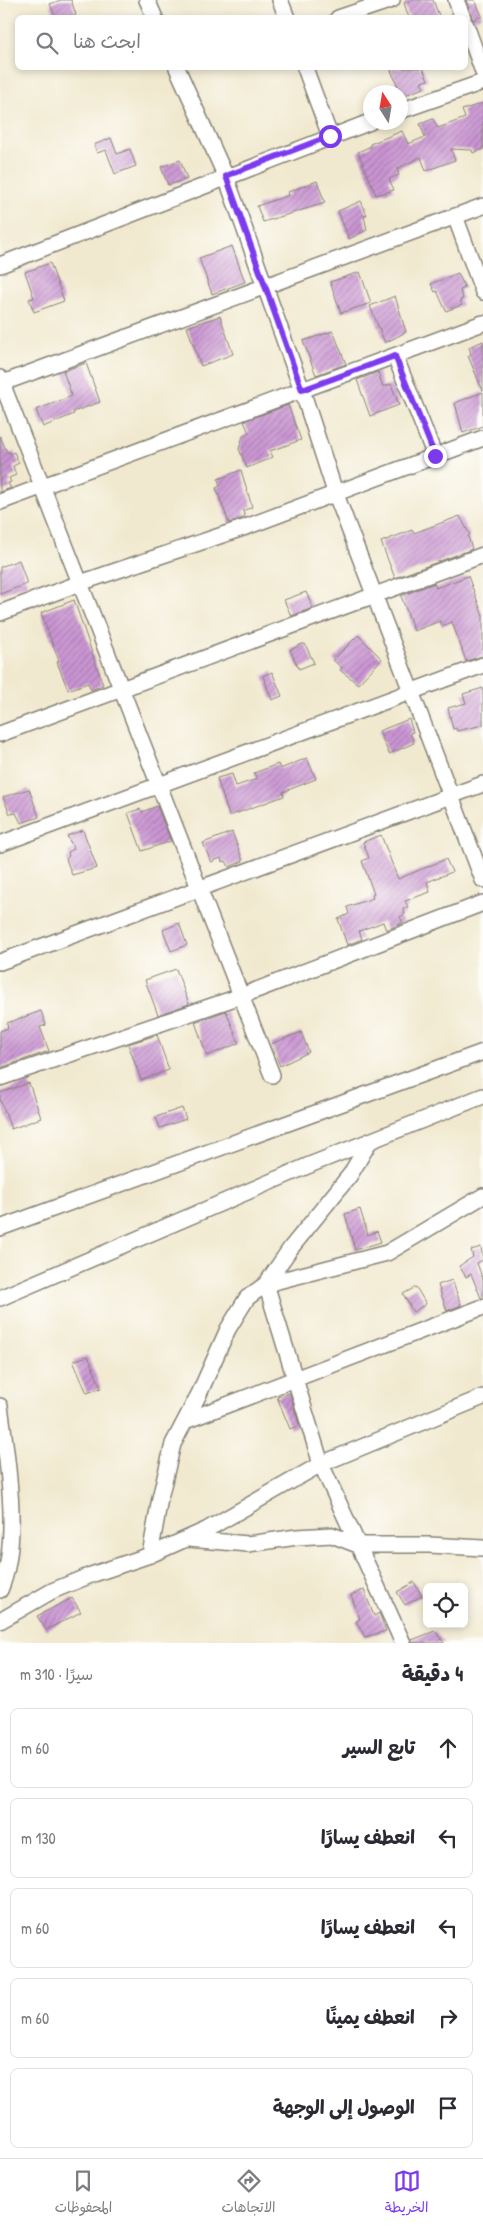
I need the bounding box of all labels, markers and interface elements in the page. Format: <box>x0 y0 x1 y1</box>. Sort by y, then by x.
search box <box>15 15 468 70</box>
text: ابحث هنا <box>73 28 141 54</box>
icon: search <box>33 29 61 57</box>
north arrow <box>363 85 408 130</box>
route start <box>319 125 342 148</box>
route end <box>424 445 447 468</box>
map controls <box>423 1583 468 1628</box>
button: locate <box>423 1583 468 1628</box>
text: 4 دقيقة <box>402 1659 463 1688</box>
text: سيرًا · 310 m <box>20 1663 93 1685</box>
text: تابع السير <box>343 1734 415 1760</box>
icon: ahead <box>434 1734 462 1762</box>
text: 60 m <box>21 1737 49 1759</box>
text: انعطف يسارًا <box>321 1824 415 1850</box>
icon: left <box>434 1824 462 1852</box>
text: 130 m <box>21 1827 56 1849</box>
text: انعطف يسارًا <box>321 1914 415 1940</box>
icon: left <box>434 1914 462 1942</box>
text: 60 m <box>21 1917 49 1939</box>
text: انعطف يمينًا <box>326 2004 415 2030</box>
icon: right <box>434 2004 462 2032</box>
text: 60 m <box>21 2007 49 2029</box>
text: الوصول إلى الوجهة <box>273 2094 415 2120</box>
icon: arrive <box>434 2094 462 2122</box>
tab: المحفوظات <box>55 2167 112 2220</box>
tab: الاتجاهات <box>221 2167 276 2220</box>
tab: الخريطة <box>385 2167 428 2220</box>

